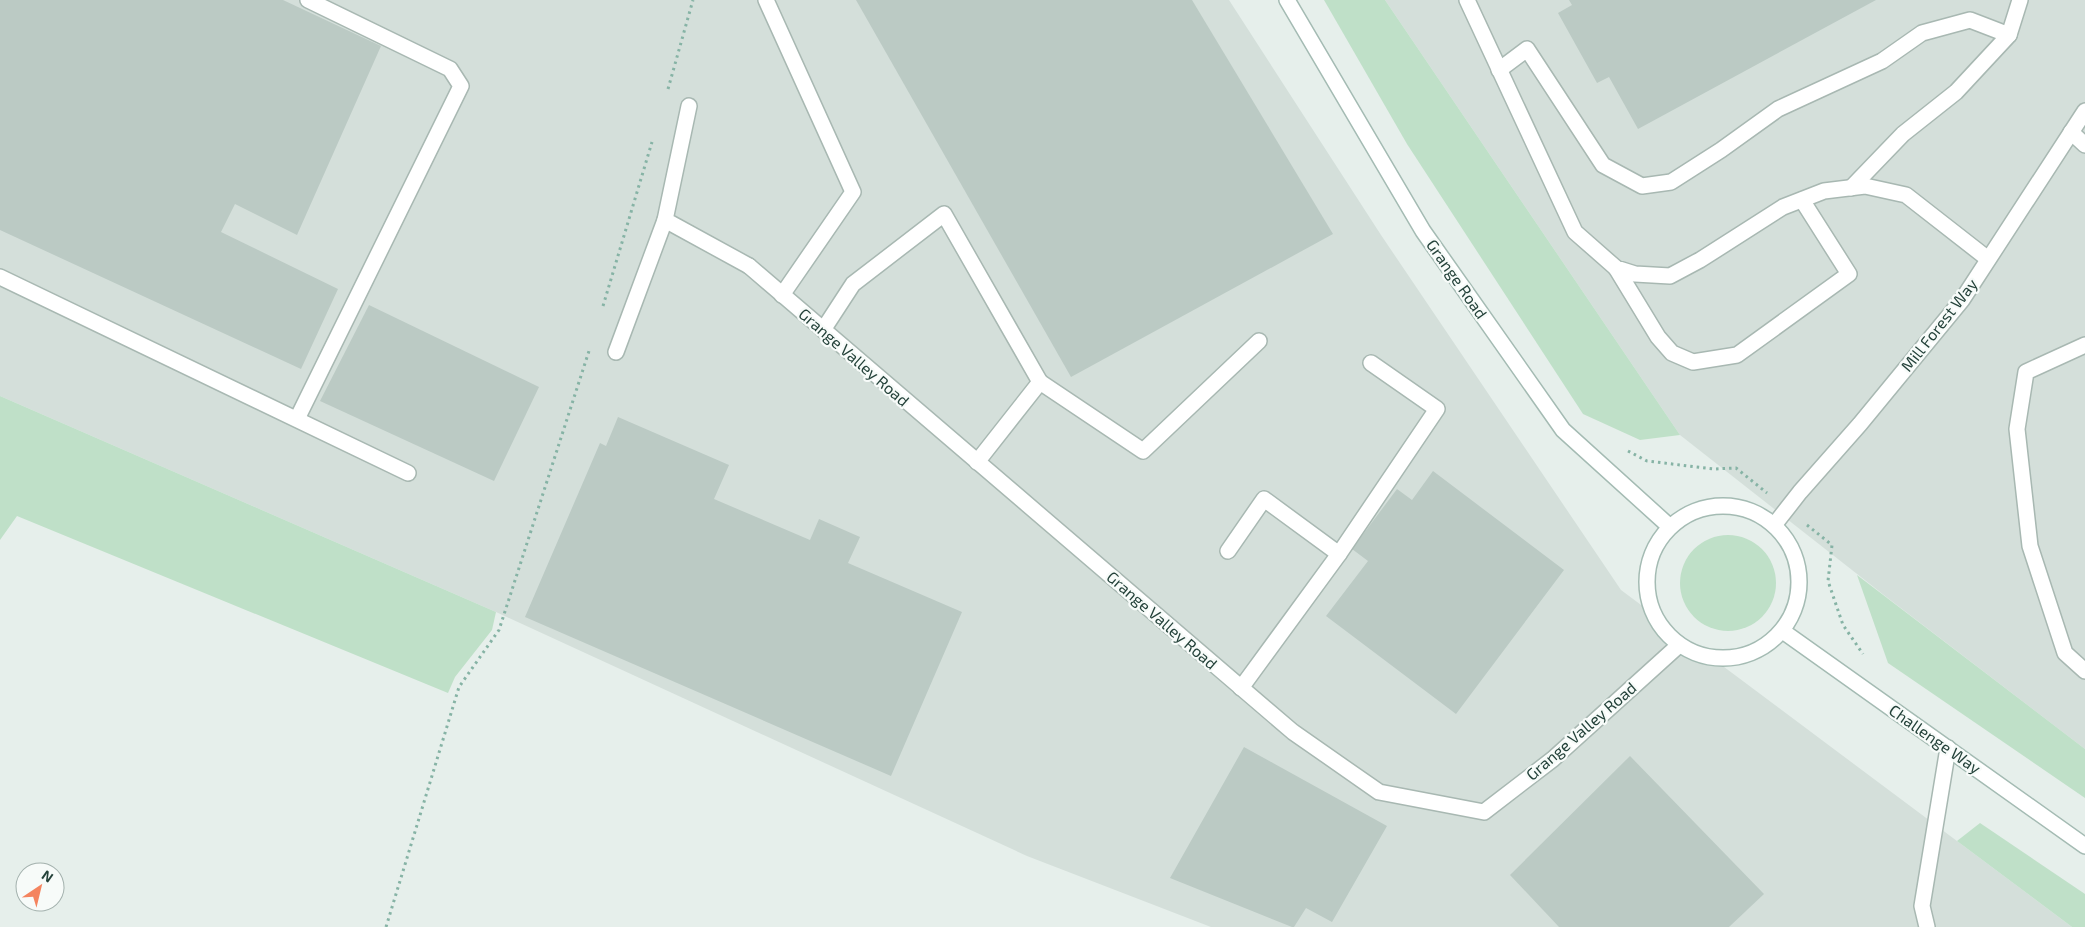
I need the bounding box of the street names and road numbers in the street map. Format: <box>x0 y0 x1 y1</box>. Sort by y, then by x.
street label: Grange Road <box>1423 235 1492 322</box>
street label: Mill Forest Way <box>1896 274 1981 375</box>
street label: Grange Valley Road <box>795 304 913 410</box>
street label: Grange Valley Road <box>1103 567 1221 673</box>
street label: Grange Valley Road <box>1522 678 1640 784</box>
street label: Challenge Way <box>1886 700 1985 778</box>

